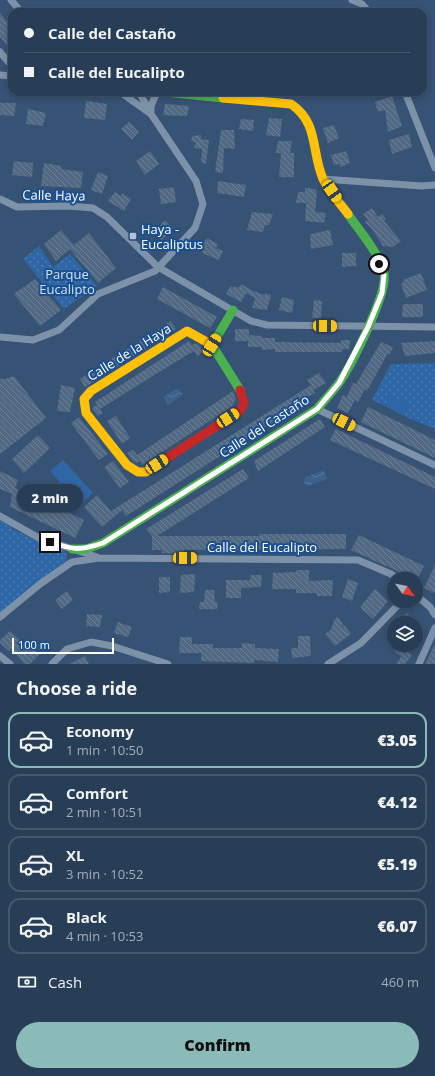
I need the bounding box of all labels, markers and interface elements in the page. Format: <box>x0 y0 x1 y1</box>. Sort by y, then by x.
text: Calle del Castaño <box>48 23 176 43</box>
text: Calle del Eucalipto <box>48 62 185 82</box>
car <box>320 178 344 204</box>
street label: Calle Haya <box>22 185 86 205</box>
place label: Haya - Eucaliptus <box>141 220 203 253</box>
marker: Haya - Eucaliptus <box>128 231 138 241</box>
route start <box>370 255 388 273</box>
park label: Parque Eucalipto <box>39 265 95 298</box>
street label: Calle de la Haya <box>84 319 174 385</box>
car <box>313 320 337 332</box>
car <box>201 332 223 358</box>
street label: Calle del Castaño <box>216 390 313 462</box>
car <box>215 406 241 430</box>
car <box>331 411 357 433</box>
car <box>144 452 170 476</box>
callout: 2 min <box>17 484 83 512</box>
text: 2 min <box>32 489 68 507</box>
route end <box>41 533 59 551</box>
street label: Calle del Eucalipto <box>207 538 317 556</box>
car <box>173 552 197 564</box>
north arrow <box>387 572 423 608</box>
map controls <box>387 572 423 652</box>
button: layers <box>387 616 423 652</box>
scale bar <box>12 636 114 655</box>
text: 100 m <box>18 637 50 652</box>
text: Choose a ride <box>16 676 137 700</box>
text: Economy <box>66 721 134 741</box>
icon: car <box>18 722 54 758</box>
text: €3.05 <box>378 730 417 750</box>
text: 1 min · 10:50 <box>66 741 143 759</box>
text: Comfort <box>66 783 128 803</box>
icon: car <box>18 784 54 820</box>
text: €4.12 <box>378 792 417 812</box>
text: 2 min · 10:51 <box>66 803 143 821</box>
text: XL <box>66 845 84 865</box>
icon: car <box>18 846 54 882</box>
text: €5.19 <box>378 854 417 874</box>
text: 3 min · 10:52 <box>66 865 143 883</box>
text: Black <box>66 907 107 927</box>
icon: car <box>18 908 54 944</box>
text: €6.07 <box>378 916 417 936</box>
text: 4 min · 10:53 <box>66 927 143 945</box>
icon: cash <box>16 971 38 993</box>
text: Cash <box>48 972 82 992</box>
text: 460 m <box>381 973 419 991</box>
button: Confirm <box>16 1022 419 1068</box>

